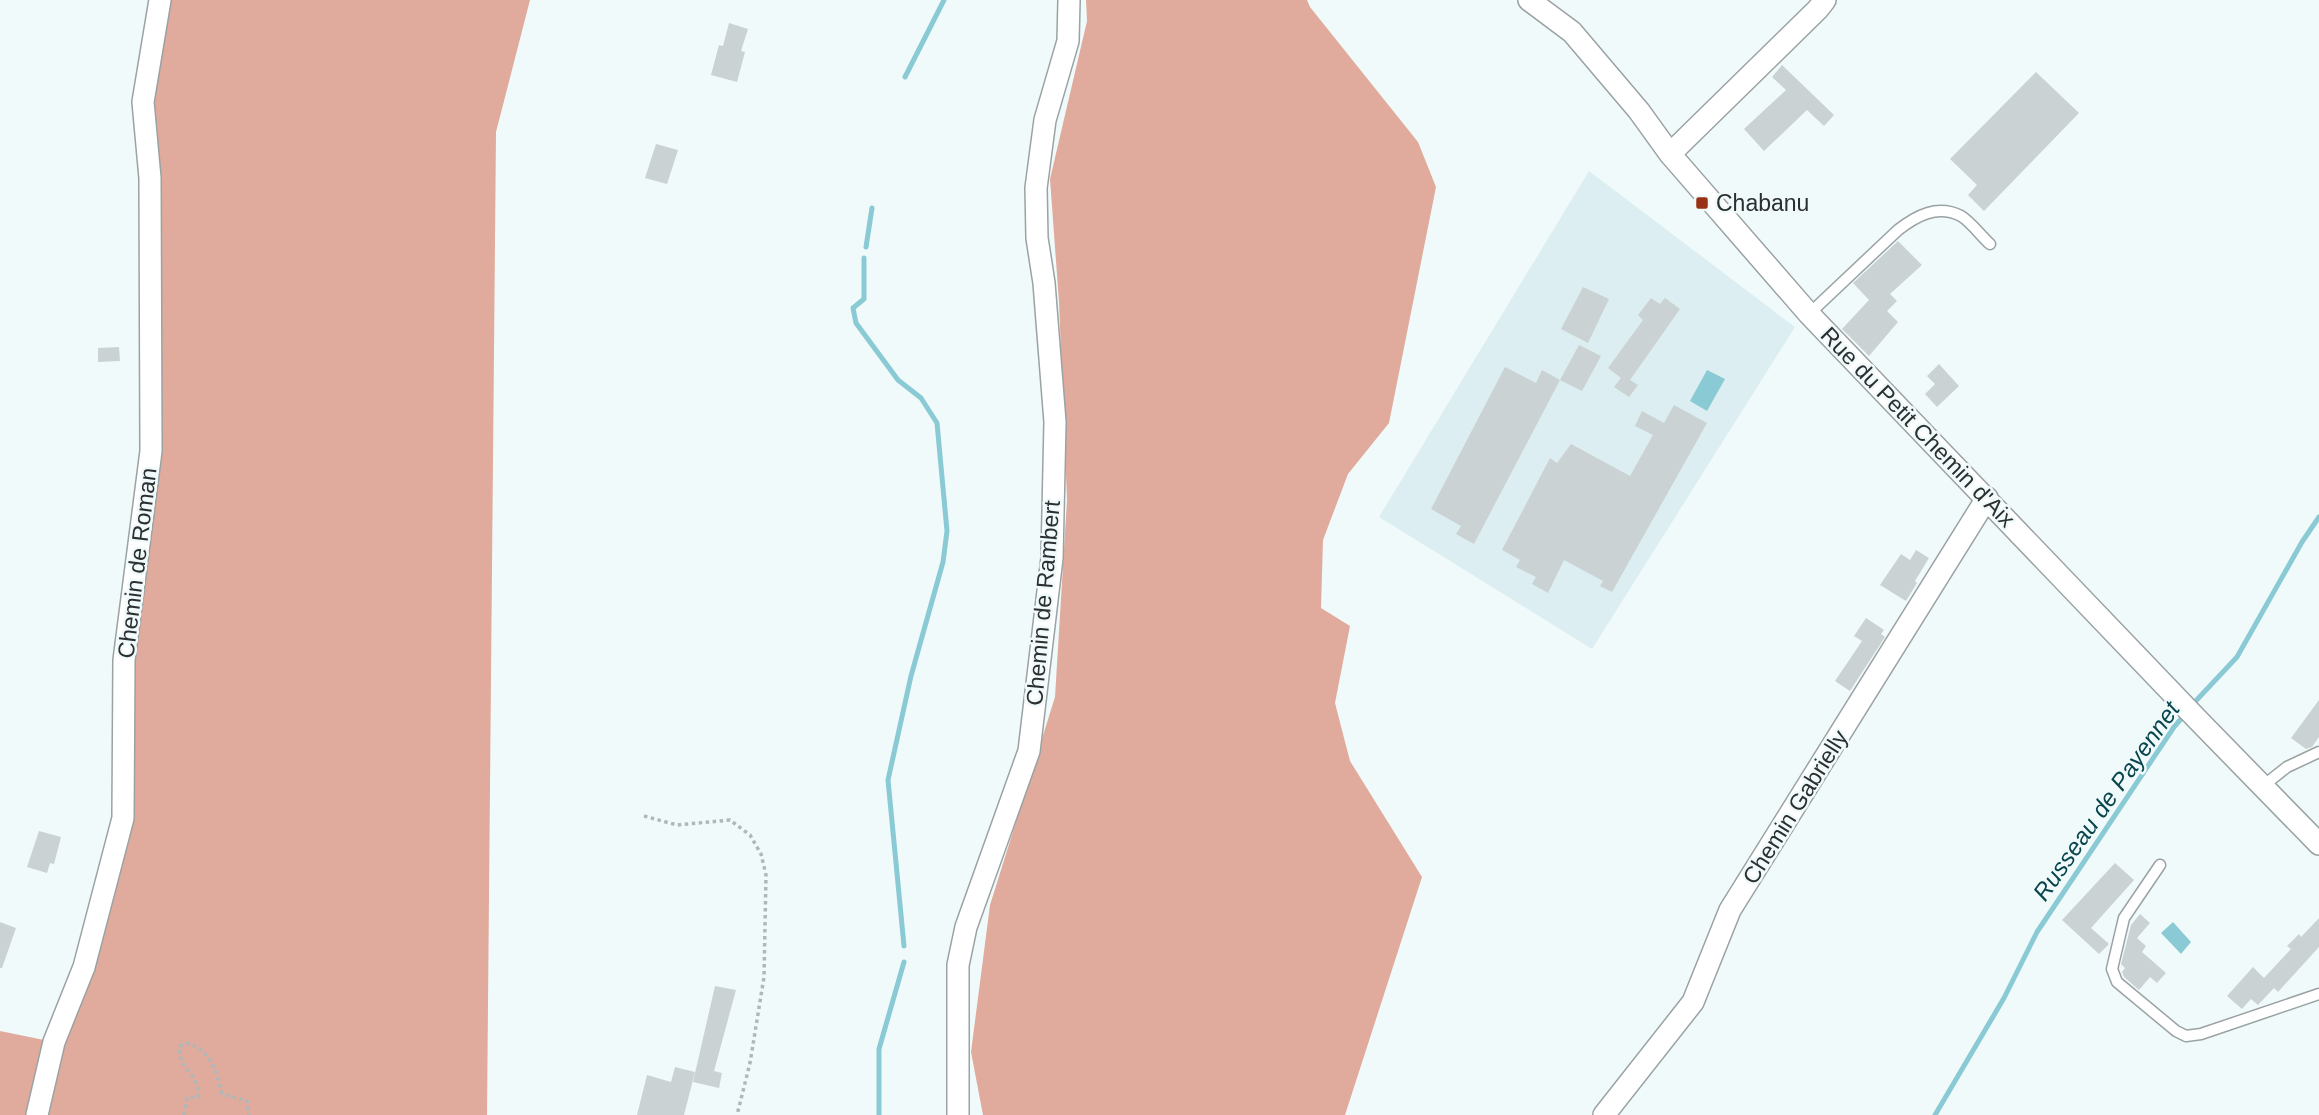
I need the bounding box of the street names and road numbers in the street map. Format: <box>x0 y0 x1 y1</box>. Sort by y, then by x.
street label: Rue du Petit Chemin d'Aix <box>1816 322 2021 533</box>
street label: Chemin de Roman <box>112 466 162 660</box>
street label: Chemin de Rambert <box>1021 499 1065 707</box>
street label: Chemin Gabrielly <box>1737 725 1853 889</box>

